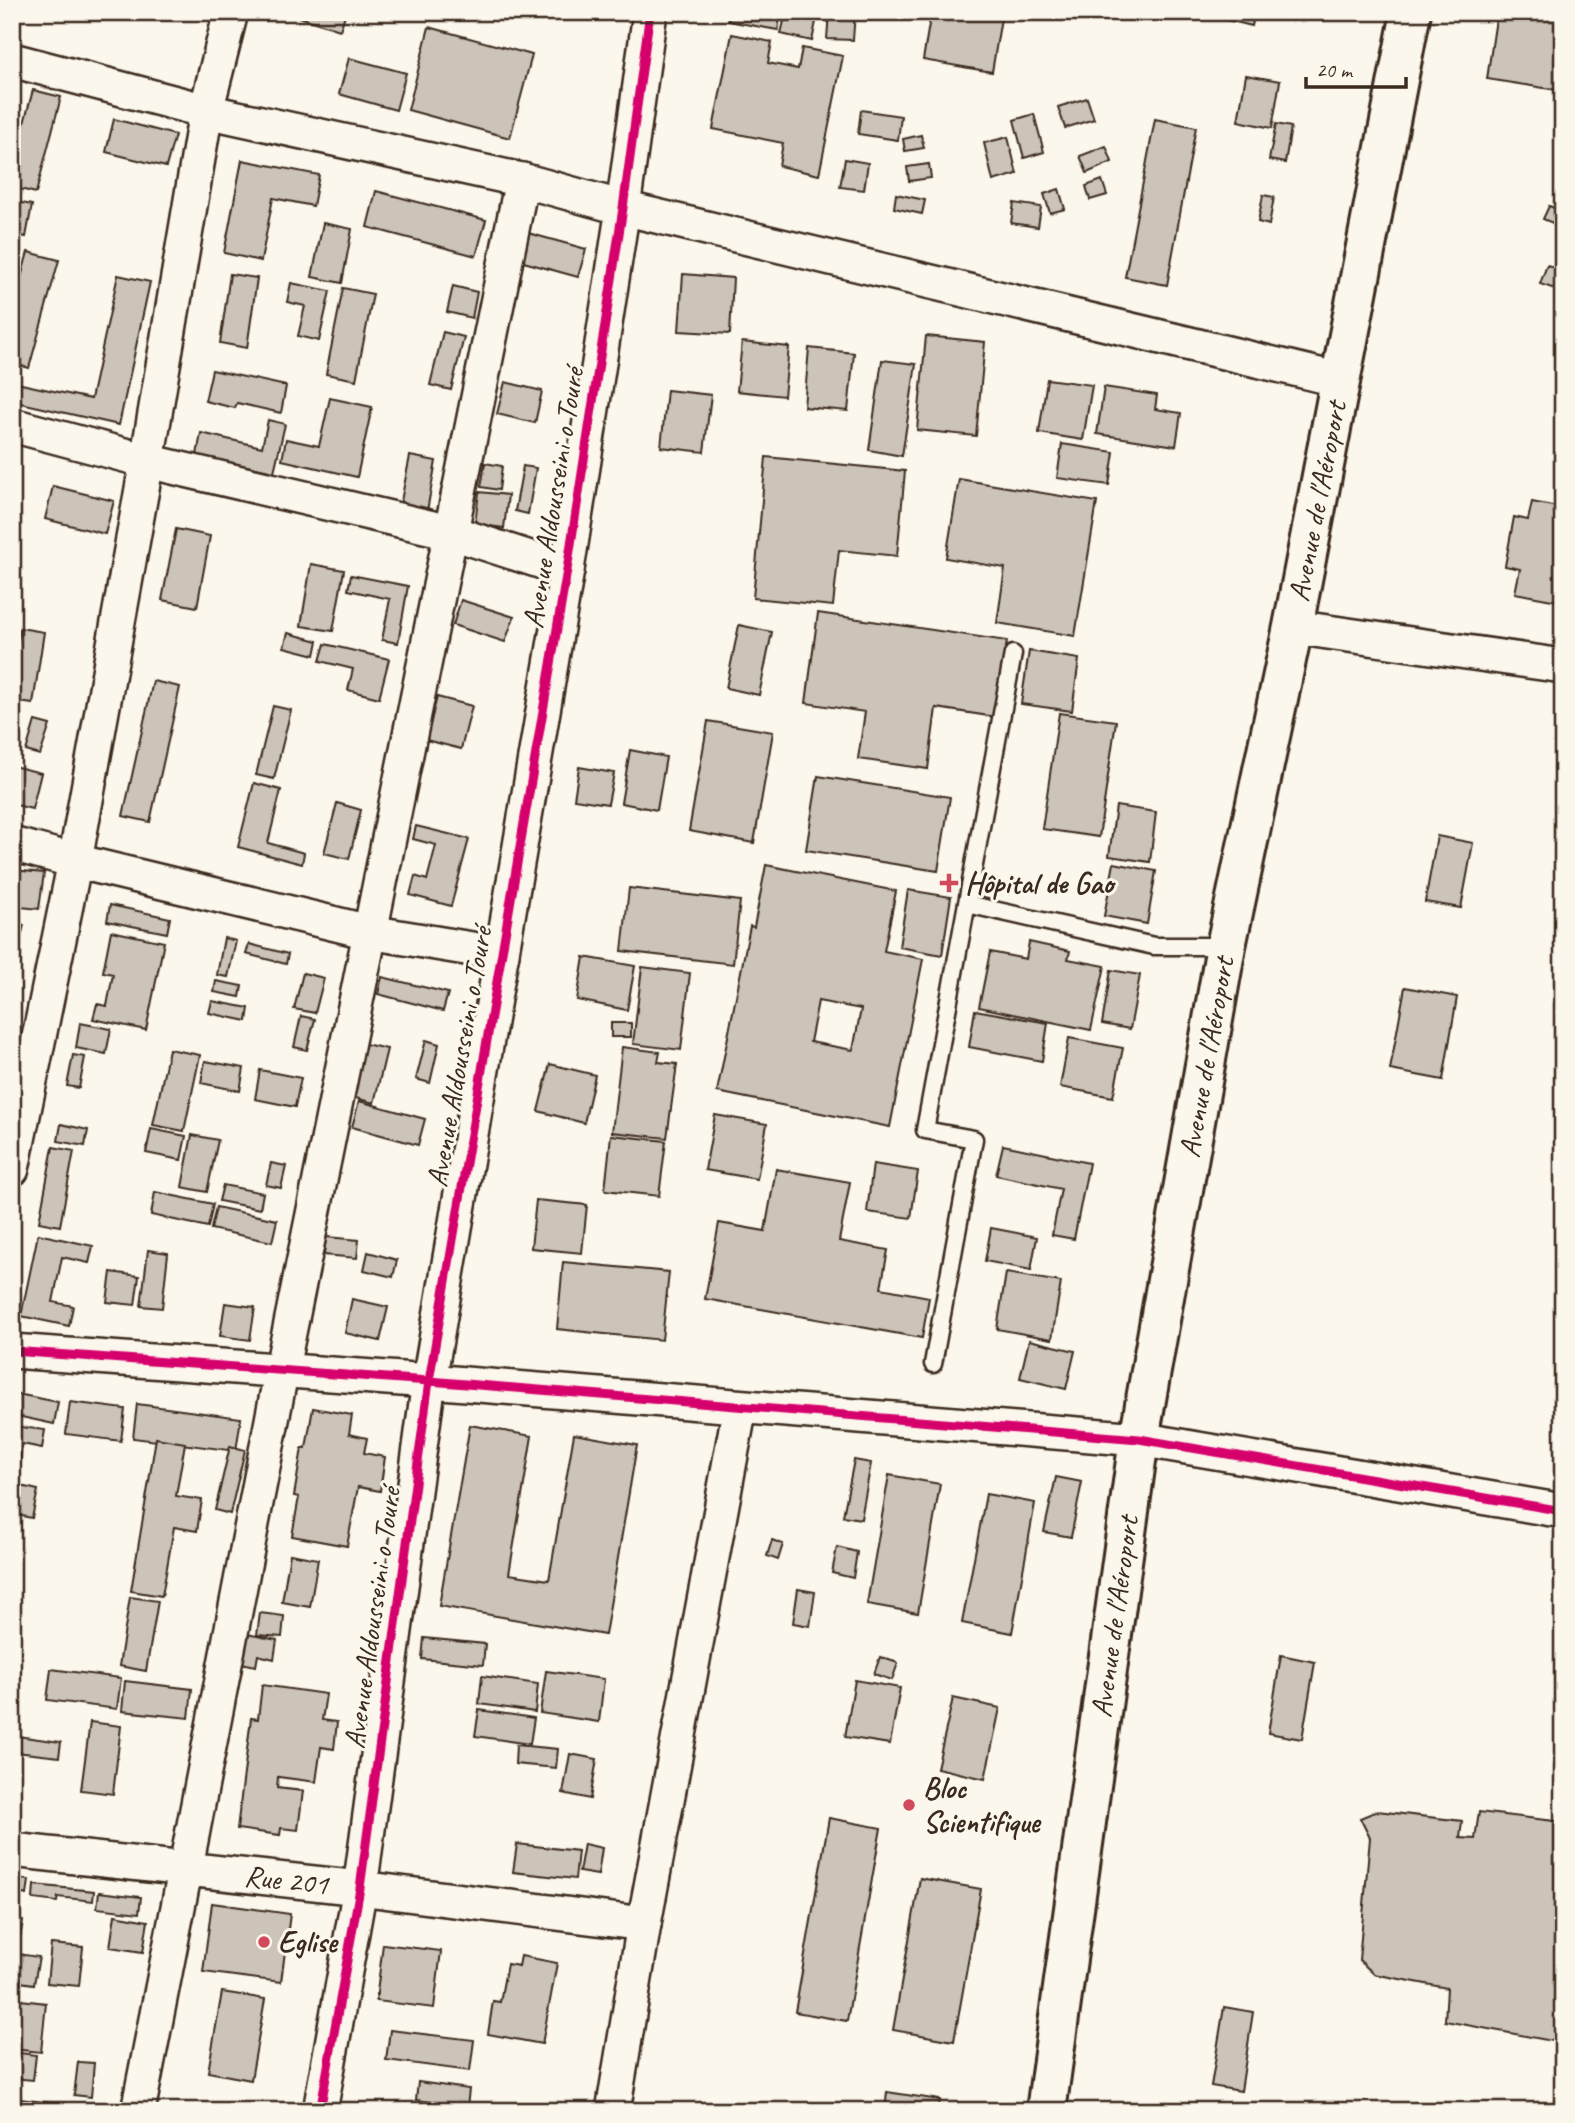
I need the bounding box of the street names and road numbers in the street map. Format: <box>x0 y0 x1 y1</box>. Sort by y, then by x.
street label: Avenue Aldousseini o Touré <box>514 361 593 631</box>
street label: Avenue de l'Aéroport <box>1279 395 1355 604</box>
street label: Avenue Aldousseini o Touré <box>417 920 501 1190</box>
street label: Avenue de l'Aéroport <box>1170 951 1243 1160</box>
street label: Avenue Aldousseini o Touré <box>335 1481 410 1751</box>
street label: Avenue de l'Aéroport <box>1082 1511 1148 1720</box>
street label: Rue 201 <box>243 1857 332 1904</box>

